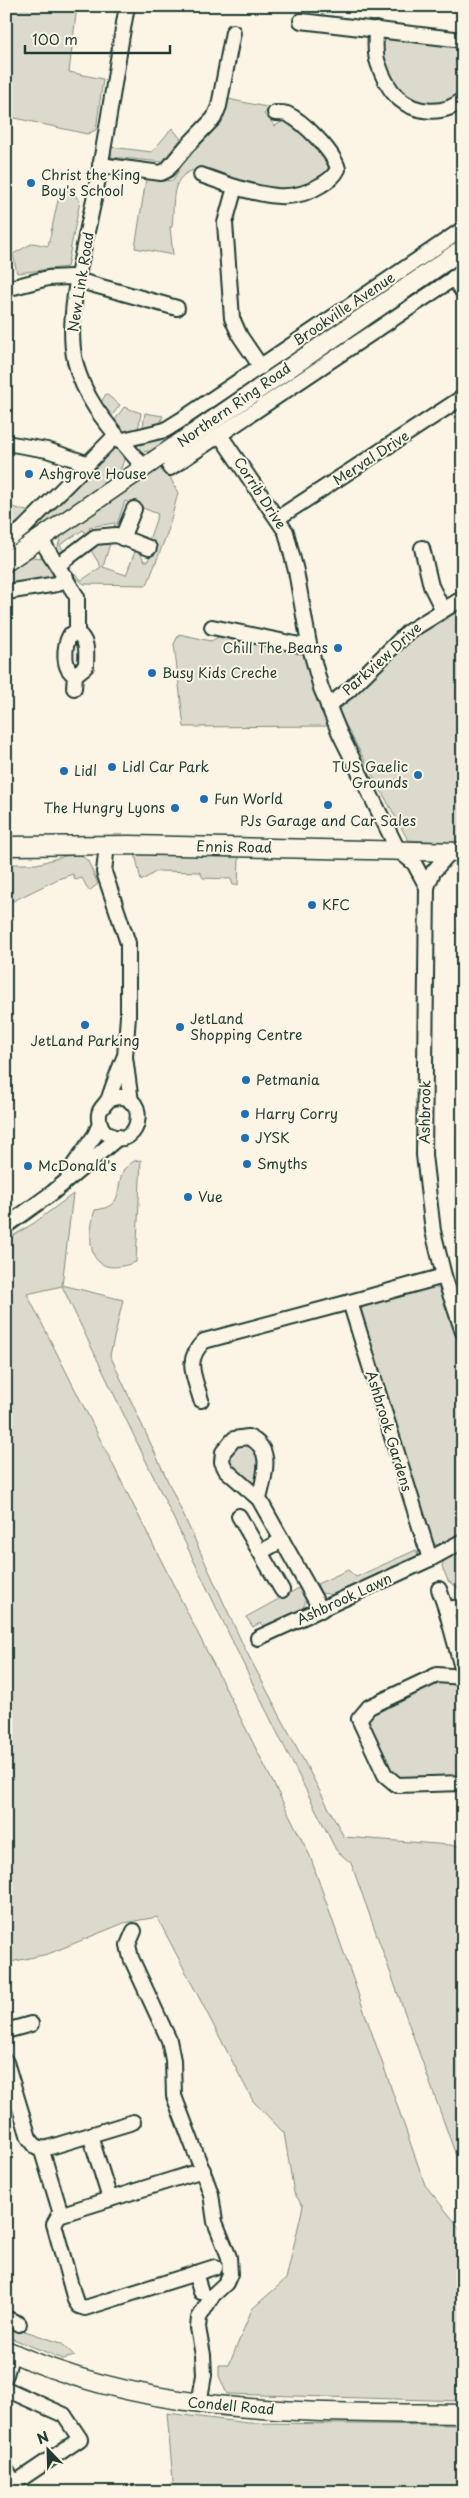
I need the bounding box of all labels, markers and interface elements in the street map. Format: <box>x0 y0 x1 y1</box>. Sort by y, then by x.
scale bar <box>25 22 170 54</box>
text: 100 m <box>32 27 78 50</box>
place label: Christ the King Boy's School <box>41 164 140 201</box>
marker: Christ the King Boy's School <box>25 177 37 189</box>
street label: New Link Road <box>62 230 99 333</box>
street label: Brookville Avenue <box>289 266 399 351</box>
street label: Northern Ring Road <box>173 357 295 452</box>
street label: Merval Drive <box>329 425 413 490</box>
street label: Corrib Drive <box>229 452 292 533</box>
place label: Ashgrove House <box>39 463 147 484</box>
marker: Ashgrove House <box>23 468 35 480</box>
street label: Parkview Drive <box>337 617 426 700</box>
place label: Chill The Beans <box>223 637 328 658</box>
marker: Chill The Beans <box>332 642 344 654</box>
place label: Busy Kids Creche <box>162 662 277 683</box>
marker: Busy Kids Creche <box>146 667 158 679</box>
place label: Lidl Car Park <box>122 756 210 777</box>
place label: TUS Gaelic Grounds <box>332 756 408 793</box>
place label: Lidl <box>74 760 97 781</box>
marker: Lidl Car Park <box>106 761 118 773</box>
marker: Lidl <box>58 765 70 777</box>
marker: TUS Gaelic Grounds <box>412 769 424 781</box>
place label: Fun World <box>214 788 283 809</box>
marker: Fun World <box>198 793 210 805</box>
place label: The Hungry Lyons <box>43 797 165 818</box>
marker: PJs Garage and Car Sales <box>322 799 334 811</box>
marker: The Hungry Lyons <box>169 802 181 814</box>
place label: PJs Garage and Car Sales <box>240 810 416 831</box>
street label: Ennis Road <box>196 835 272 858</box>
place label: KFC <box>322 894 350 915</box>
marker: KFC <box>306 899 318 911</box>
place label: JetLand Shopping Centre <box>190 1008 302 1045</box>
marker: JetLand Parking <box>79 1019 91 1031</box>
marker: JetLand Shopping Centre <box>174 1021 186 1033</box>
place label: JetLand Parking <box>30 1030 140 1051</box>
place label: Petmania <box>256 1069 320 1090</box>
marker: Petmania <box>240 1074 252 1086</box>
street label: Ashbrook <box>413 1080 436 1144</box>
place label: Harry Corry <box>255 1103 338 1124</box>
marker: Harry Corry <box>239 1108 251 1120</box>
place label: JYSK <box>255 1127 290 1148</box>
marker: JYSK <box>239 1132 251 1144</box>
place label: Smyths <box>257 1153 307 1174</box>
place label: McDonald's <box>38 1155 117 1176</box>
marker: Smyths <box>241 1158 253 1170</box>
marker: McDonald's <box>22 1160 34 1172</box>
place label: Vue <box>198 1186 223 1207</box>
marker: Vue <box>182 1191 194 1203</box>
street label: Ashbrook Gardens <box>361 1368 418 1494</box>
street label: Ashbrook Lawn <box>293 1567 395 1630</box>
street label: Condell Road <box>187 2391 275 2420</box>
north arrow <box>22 2426 72 2476</box>
text: N <box>34 2426 52 2449</box>

